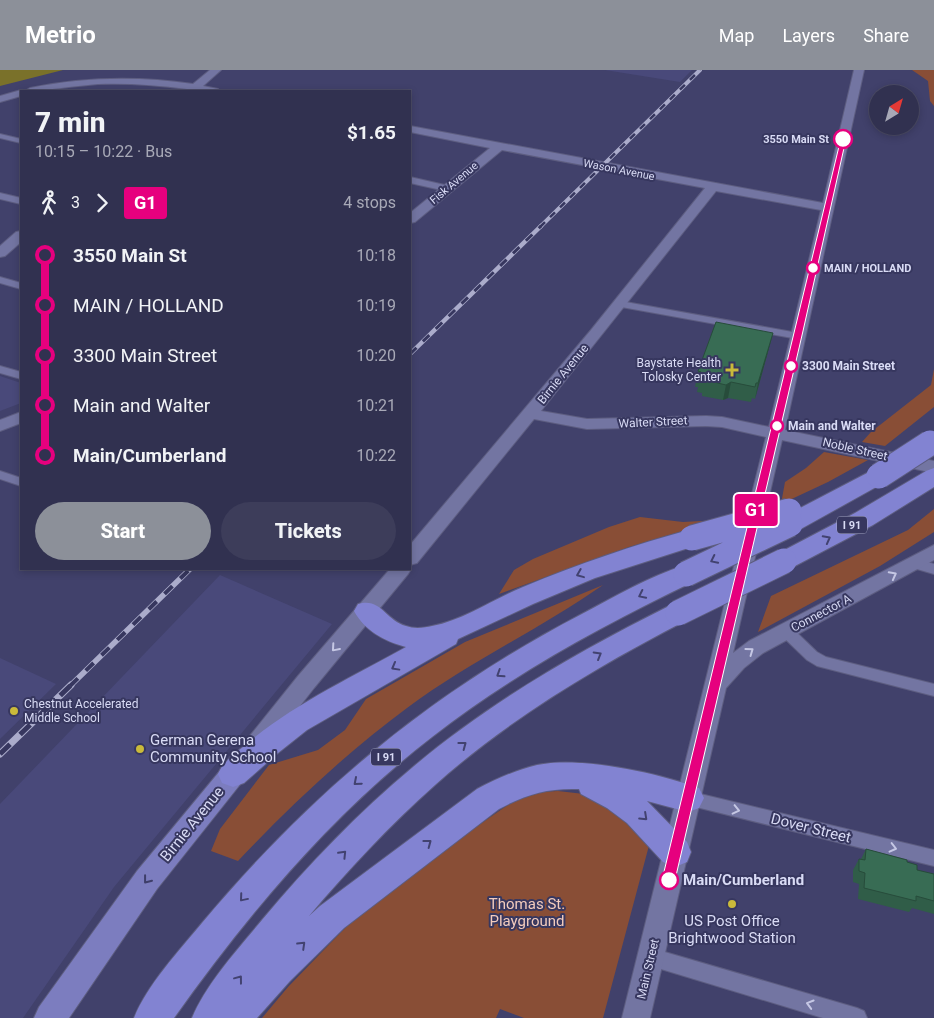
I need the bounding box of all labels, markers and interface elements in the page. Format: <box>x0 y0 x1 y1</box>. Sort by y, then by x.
text: Metrio <box>25 21 96 49</box>
text: Map <box>719 25 754 46</box>
text: Layers <box>782 25 835 46</box>
text: Share <box>863 25 909 46</box>
north arrow <box>869 85 919 135</box>
map controls <box>869 85 919 135</box>
text: 7 min <box>35 106 106 139</box>
text: $1.65 <box>347 121 396 144</box>
marker: 3550 Main St <box>833 129 853 149</box>
place label: 3550 Main St <box>763 133 829 146</box>
text: 10:15 – 10:22 · Bus <box>35 142 172 161</box>
street label: Wason Avenue <box>582 157 656 183</box>
street label: Fisk Avenue <box>427 159 481 207</box>
icon: walk <box>35 189 63 217</box>
icon: forward <box>88 189 116 217</box>
text: G1 <box>134 192 157 213</box>
text: 3 <box>71 193 80 212</box>
text: 4 stops <box>343 193 396 212</box>
text: 3550 Main St <box>73 244 187 267</box>
text: 10:18 <box>356 246 396 265</box>
marker: MAIN / HOLLAND <box>806 261 820 275</box>
place label: MAIN / HOLLAND <box>824 262 911 275</box>
text: MAIN / HOLLAND <box>73 294 224 317</box>
text: 10:19 <box>356 296 396 315</box>
street label: Birnie Avenue <box>535 341 591 407</box>
text: 3300 Main Street <box>73 344 217 367</box>
text: 10:20 <box>356 346 396 365</box>
place label: Baystate Health Tolosky Center <box>637 356 721 384</box>
marker: 3300 Main Street <box>784 359 798 373</box>
place label: 3300 Main Street <box>802 359 895 373</box>
marker: Baystate Health Tolosky Center <box>725 363 739 377</box>
text: Main and Walter <box>73 394 210 417</box>
text: 10:21 <box>356 396 396 415</box>
street label: Walter Street <box>618 413 688 431</box>
marker: Main and Walter <box>770 419 784 433</box>
place label: Main and Walter <box>788 419 876 433</box>
street label: Noble Street <box>821 435 889 463</box>
text: Main/Cumberland <box>73 444 227 467</box>
text: 10:22 <box>356 446 396 465</box>
line badge: G1 <box>734 494 778 526</box>
text: G1 <box>745 499 767 520</box>
button: Start <box>35 502 211 560</box>
button: Tickets <box>221 502 396 560</box>
road number: I 91 <box>837 516 867 534</box>
one-way arrow <box>822 535 831 545</box>
one-way arrow <box>710 554 719 564</box>
one-way arrow <box>576 568 584 578</box>
one-way arrow <box>888 571 897 581</box>
one-way arrow <box>638 588 647 599</box>
street label: Connector A <box>789 591 854 635</box>
one-way arrow <box>332 642 341 651</box>
one-way arrow <box>744 649 753 657</box>
one-way arrow <box>593 651 602 661</box>
one-way arrow <box>392 661 401 671</box>
one-way arrow <box>496 668 506 677</box>
place label: Chestnut Accelerated Middle School <box>24 697 139 725</box>
marker: Chestnut Accelerated Middle School <box>8 705 20 717</box>
place label: German Gerena Community School <box>150 731 276 766</box>
one-way arrow <box>457 742 466 750</box>
marker: German Gerena Community School <box>134 743 146 755</box>
road number: I 91 <box>371 749 401 766</box>
one-way arrow <box>353 776 362 785</box>
street label: Birnie Avenue <box>156 783 228 865</box>
one-way arrow <box>731 804 740 815</box>
street label: Dover Street <box>769 809 853 847</box>
one-way arrow <box>638 811 647 820</box>
one-way arrow <box>422 840 431 848</box>
one-way arrow <box>889 842 898 853</box>
one-way arrow <box>337 850 346 859</box>
marker: Main/Cumberland <box>659 870 679 890</box>
place label: Main/Cumberland <box>683 871 804 889</box>
one-way arrow <box>144 874 153 884</box>
one-way arrow <box>240 893 249 902</box>
park label: Thomas St. Playground <box>489 895 565 930</box>
marker: US Post Office Brightwood Station <box>726 898 738 910</box>
place label: US Post Office Brightwood Station <box>668 912 796 947</box>
street label: Main Street <box>634 938 662 1000</box>
one-way arrow <box>296 941 305 950</box>
one-way arrow <box>233 975 242 985</box>
one-way arrow <box>807 1000 815 1010</box>

